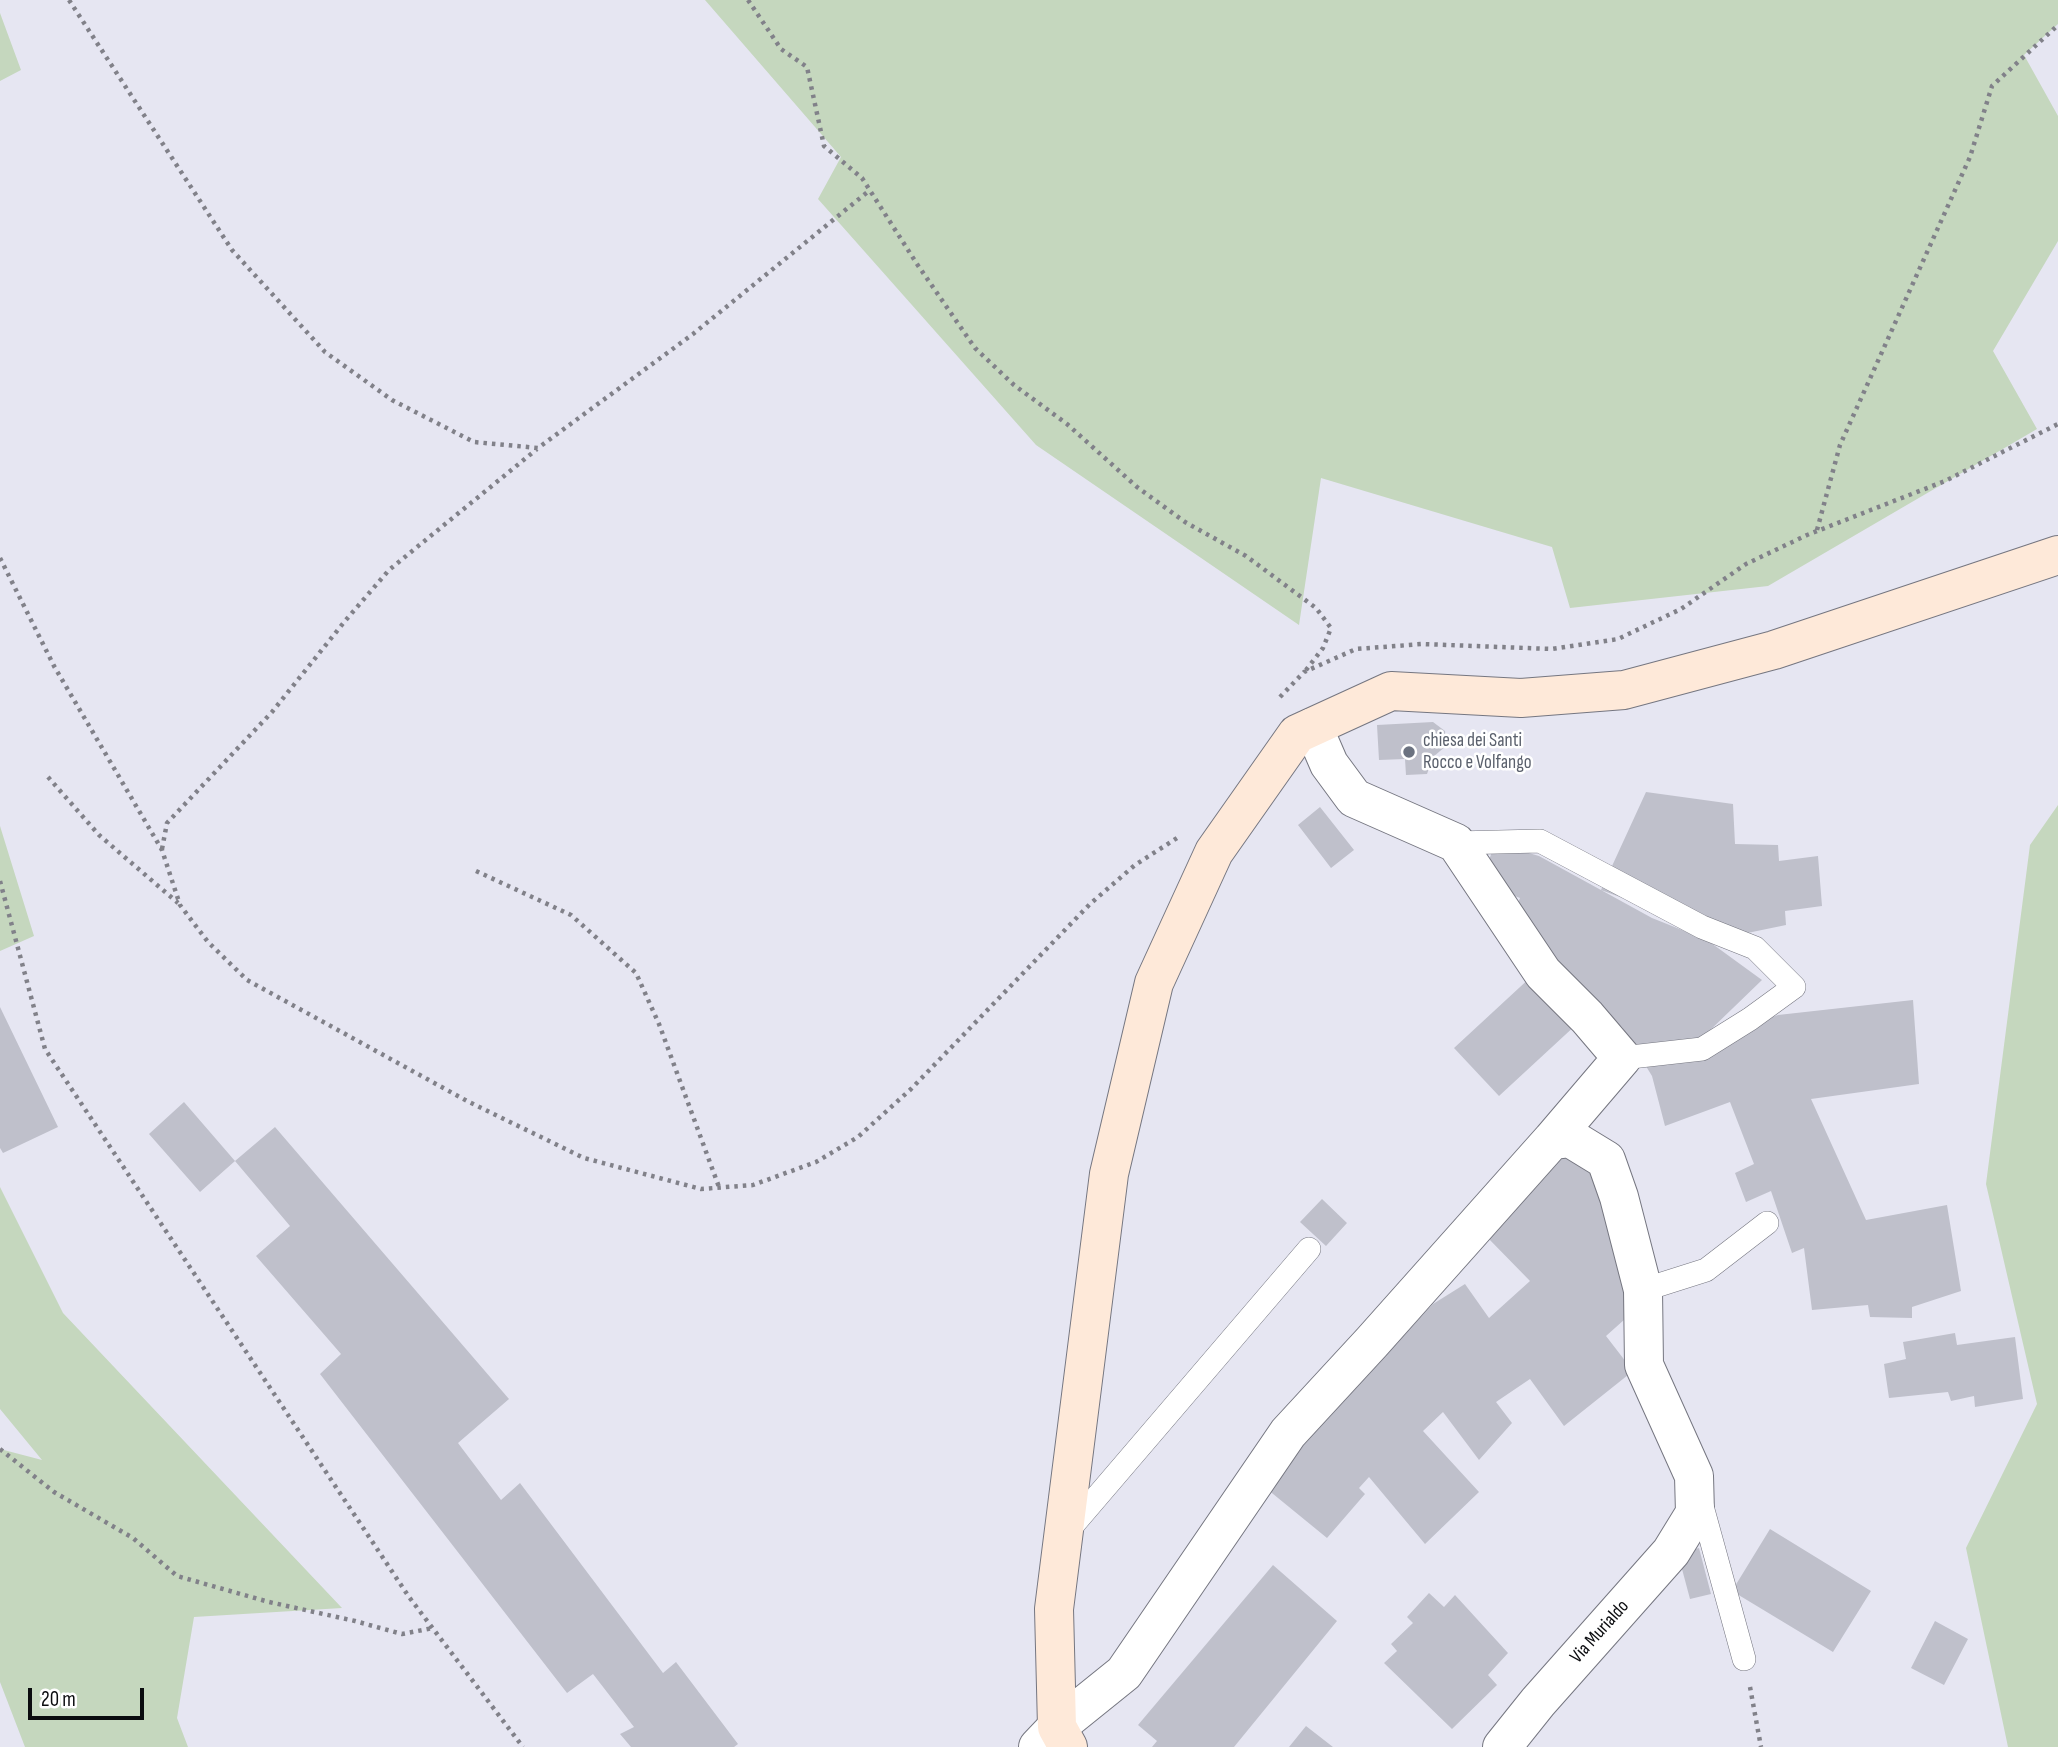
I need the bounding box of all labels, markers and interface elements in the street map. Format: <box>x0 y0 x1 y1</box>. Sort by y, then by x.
place label: chiesa dei Santi Rocco e Volfango <box>1423 730 1532 774</box>
marker: chiesa dei Santi Rocco e Volfango <box>1401 744 1417 760</box>
street label: Via Murialdo <box>1566 1596 1634 1668</box>
scale bar <box>32 1674 147 1718</box>
text: 20 m <box>41 1687 76 1712</box>

